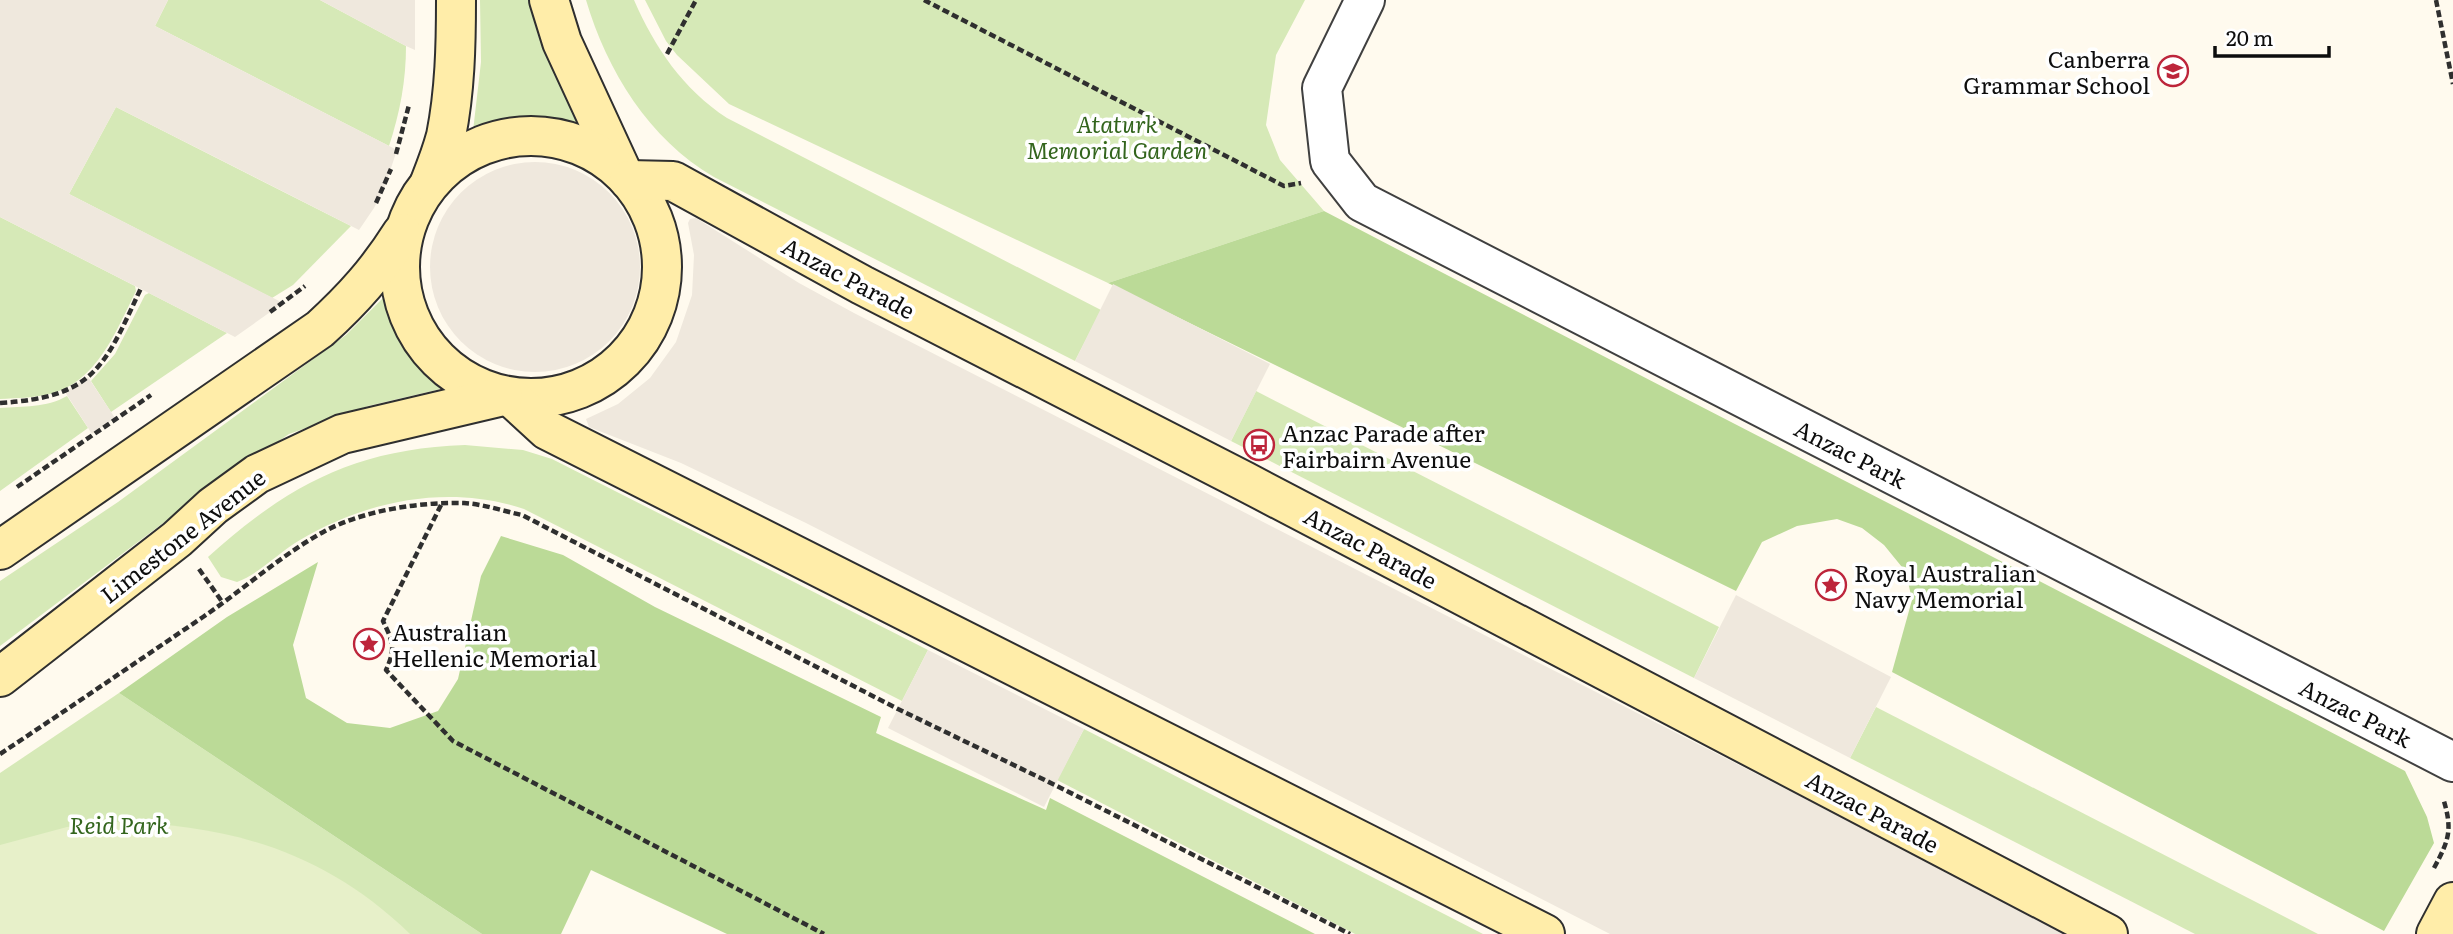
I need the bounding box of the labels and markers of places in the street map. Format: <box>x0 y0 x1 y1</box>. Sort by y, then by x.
place label: Canberra Grammar School <box>1963 41 2151 101</box>
school or university icon: Canberra Grammar School <box>2156 54 2190 88</box>
place label: Anzac Parade after Fairbairn Avenue <box>1282 415 1485 475</box>
bus stop icon: Anzac Parade after Fairbairn Avenue <box>1242 428 1276 462</box>
place label: Royal Australian Navy Memorial <box>1854 555 2036 615</box>
place icon: Royal Australian Navy Memorial <box>1814 568 1848 602</box>
place label: Australian Hellenic Memorial <box>392 614 597 674</box>
place icon: Australian Hellenic Memorial <box>352 627 386 661</box>

